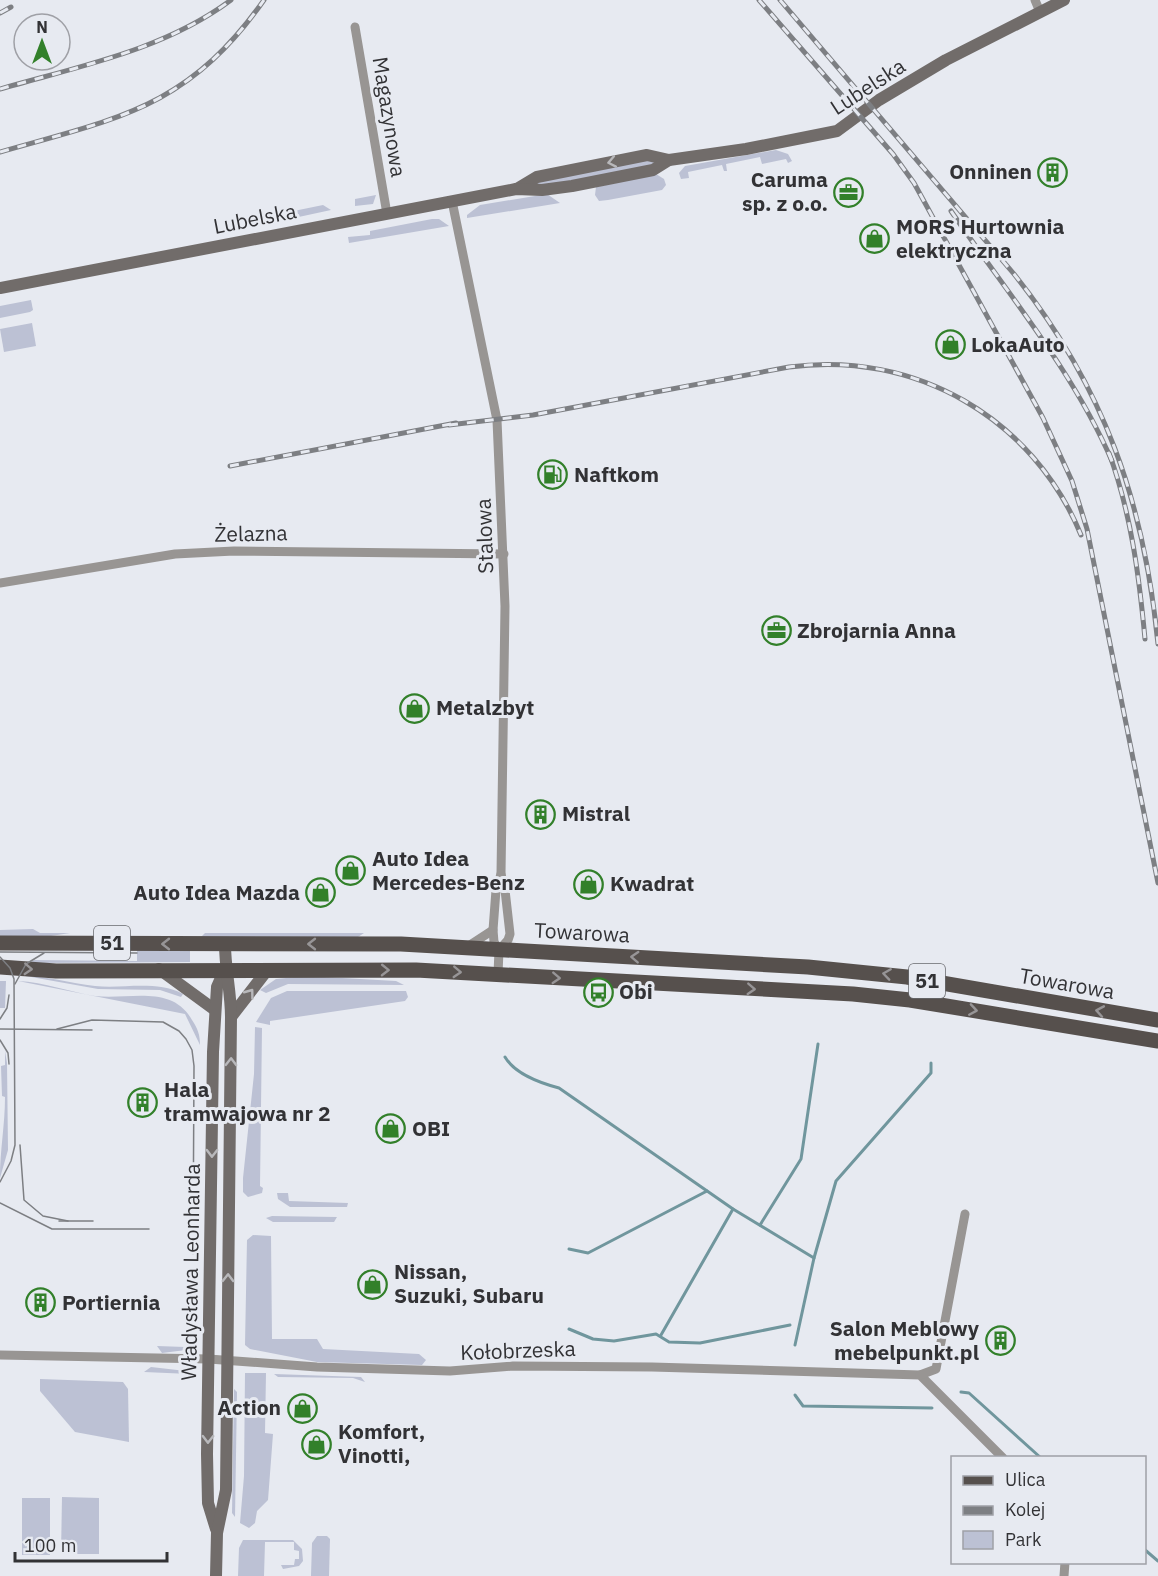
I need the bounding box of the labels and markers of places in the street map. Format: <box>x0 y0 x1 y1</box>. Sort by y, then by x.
building icon: Onninen <box>1037 156 1069 188</box>
place label: Onninen <box>949 157 1032 185</box>
place label: Caruma sp. z o.o. <box>742 165 828 217</box>
office icon: Caruma sp. z o.o. <box>833 176 865 208</box>
place label: MORS Hurtownia elektryczna <box>896 212 1064 264</box>
shop icon: MORS Hurtownia elektryczna <box>859 223 891 255</box>
shop icon: LokaAuto <box>934 329 966 361</box>
place label: LokaAuto <box>971 330 1065 358</box>
fuel station icon: Naftkom <box>537 459 569 491</box>
place label: Naftkom <box>574 460 659 488</box>
office icon: Zbrojarnia Anna <box>760 615 792 647</box>
place label: Zbrojarnia Anna <box>797 616 956 644</box>
shop icon: Metalzbyt <box>399 692 431 724</box>
place label: Metalzbyt <box>436 693 534 721</box>
building icon: Mistral <box>525 798 557 830</box>
place label: Mistral <box>562 799 630 827</box>
place label: Auto Idea Mercedes-Benz <box>372 844 525 896</box>
shop icon: Auto Idea Mercedes-Benz <box>335 855 367 887</box>
shop icon: Kwadrat <box>573 868 605 900</box>
place label: Kwadrat <box>610 869 694 897</box>
shop icon: Auto Idea Mazda <box>305 877 337 909</box>
place label: Auto Idea Mazda <box>133 878 300 906</box>
bus stop icon: Obi <box>582 976 614 1008</box>
place label: Obi <box>619 977 653 1005</box>
place label: Hala tramwajowa nr 2 <box>164 1075 331 1127</box>
building icon: Hala tramwajowa nr 2 <box>127 1086 159 1118</box>
shop icon: OBI <box>375 1113 407 1145</box>
place label: OBI <box>412 1114 450 1142</box>
place label: Nissan, Suzuki, Subaru <box>394 1257 544 1309</box>
shop icon: Nissan, Suzuki, Subaru <box>357 1268 389 1300</box>
building icon: Portiernia <box>25 1287 57 1319</box>
place label: Portiernia <box>62 1288 161 1316</box>
place label: Salon Meblowy mebelpunkt.pl <box>830 1314 980 1366</box>
building icon: Salon Meblowy mebelpunkt.pl <box>984 1325 1016 1357</box>
shop icon: Action <box>286 1392 318 1424</box>
place label: Action <box>217 1393 281 1421</box>
place label: Komfort, Vinotti, <box>338 1417 425 1469</box>
shop icon: Komfort, Vinotti, <box>301 1428 333 1460</box>

